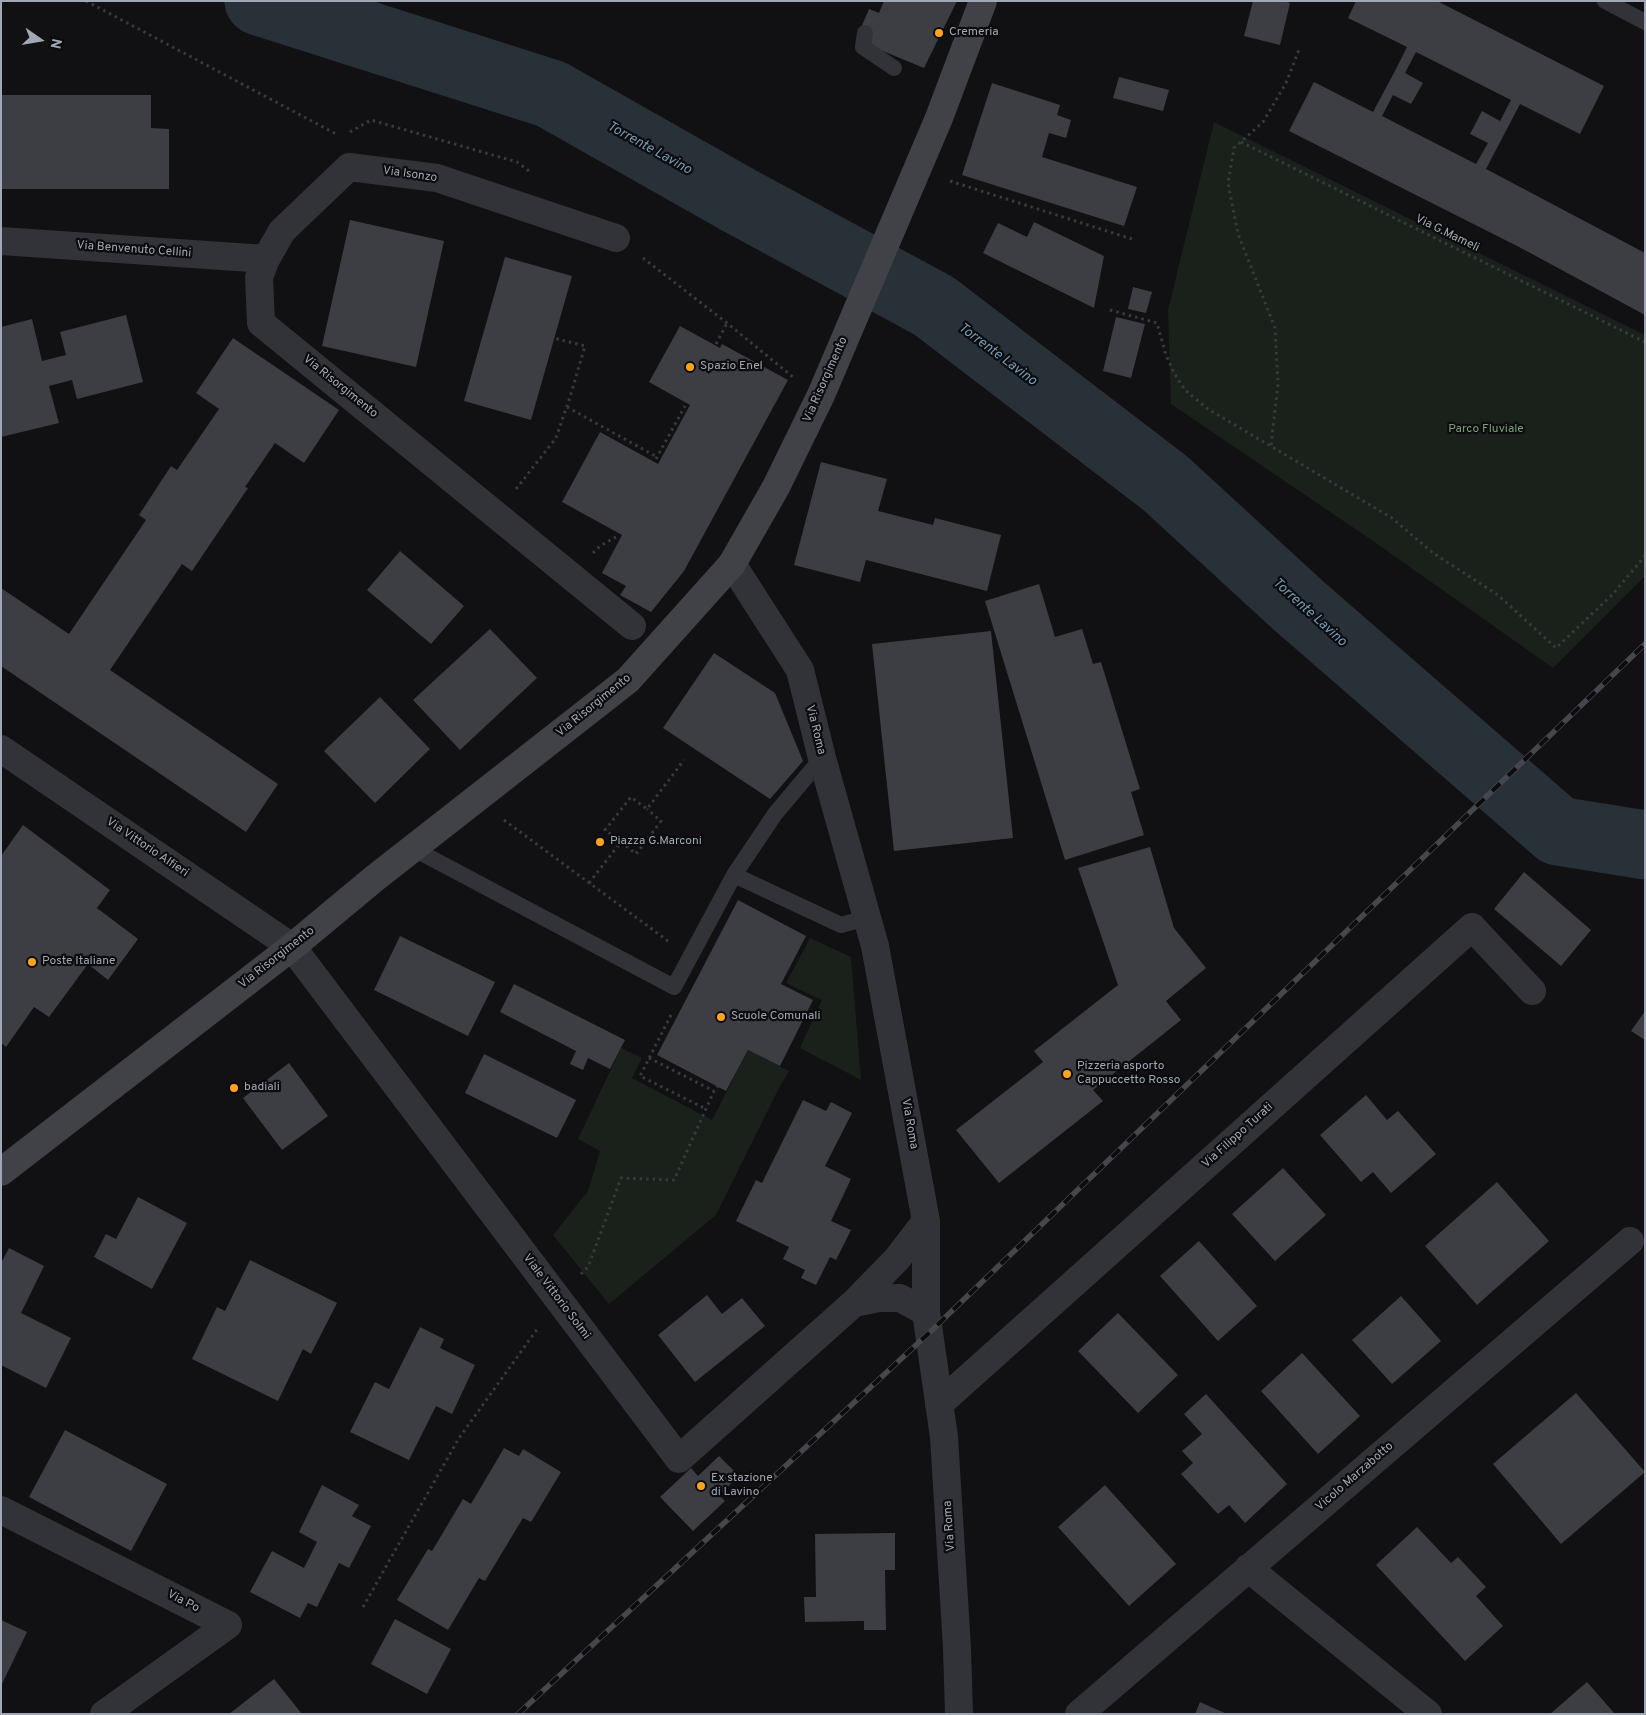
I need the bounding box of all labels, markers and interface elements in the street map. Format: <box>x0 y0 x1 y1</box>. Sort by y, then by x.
north arrow <box>15 15 65 65</box>
place label: Cremeria <box>949 26 999 40</box>
marker: Cremeria <box>933 27 945 39</box>
text: N <box>46 37 65 50</box>
water label: Torrente Lavino <box>604 119 694 179</box>
street label: Via Isonzo <box>382 164 438 186</box>
street label: Via G.Mameli <box>1413 212 1481 256</box>
street label: Via Benvenuto Cellini <box>76 239 192 261</box>
water label: Torrente Lavino <box>954 320 1040 390</box>
street label: Via Risorgimento <box>801 335 851 425</box>
street label: Via Risorgimento <box>300 352 380 422</box>
place label: Spazio Enel <box>700 360 763 374</box>
marker: Spazio Enel <box>684 361 696 373</box>
park label: Parco Fluviale <box>1448 423 1524 437</box>
water label: Torrente Lavino <box>1268 575 1350 651</box>
street label: Via Risorgimento <box>554 671 634 741</box>
street label: Via Roma <box>802 704 828 756</box>
street label: Via Vittorio Alfieri <box>103 815 191 881</box>
place label: Piazza G.Marconi <box>610 835 702 849</box>
marker: Piazza G.Marconi <box>594 836 606 848</box>
street label: Via Risorgimento <box>236 924 318 992</box>
place label: Poste Italiane <box>42 955 116 969</box>
marker: Poste Italiane <box>26 956 38 968</box>
place label: Scuole Comunali <box>731 1010 820 1024</box>
marker: Scuole Comunali <box>715 1011 727 1023</box>
place label: Pizzeria asporto Cappuccetto Rosso <box>1077 1060 1180 1088</box>
marker: Pizzeria asporto Cappuccetto Rosso <box>1061 1068 1073 1080</box>
place label: badiali <box>244 1081 280 1095</box>
marker: badiali <box>228 1082 240 1094</box>
street label: Via Roma <box>897 1098 921 1150</box>
street label: Via Filippo Turati <box>1200 1100 1276 1172</box>
street label: Viale Vittorio Solmi <box>519 1252 593 1342</box>
street label: Vicolo Marzabotto <box>1313 1439 1397 1515</box>
place label: Ex stazione di Lavino <box>711 1472 773 1500</box>
marker: Ex stazione di Lavino <box>695 1480 707 1492</box>
street label: Via Roma <box>941 1500 959 1552</box>
street label: Via Po <box>164 1588 202 1616</box>

